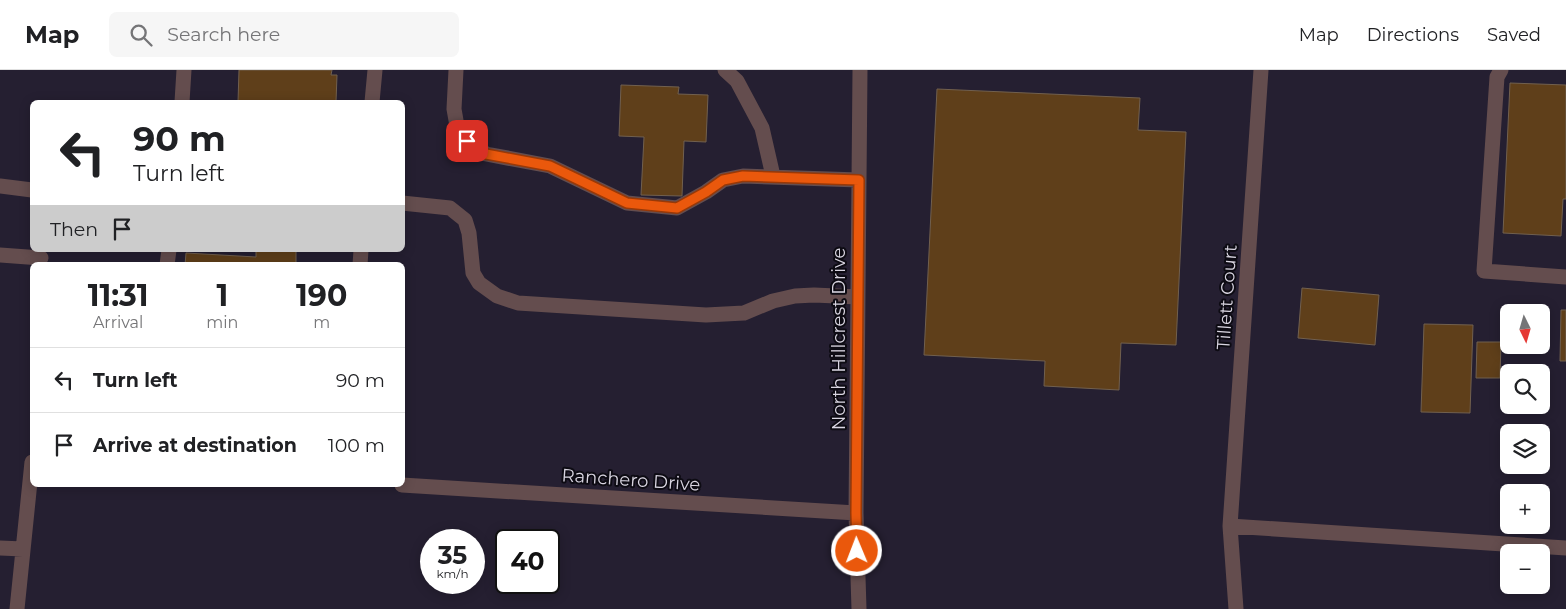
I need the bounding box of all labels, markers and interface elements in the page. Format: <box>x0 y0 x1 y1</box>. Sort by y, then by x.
search box <box>109 12 459 57</box>
text: Map <box>25 20 79 49</box>
icon: search <box>127 21 155 49</box>
text: Search here <box>167 23 280 46</box>
text: Map <box>1299 24 1339 46</box>
text: Directions <box>1367 24 1459 46</box>
text: Saved <box>1487 24 1541 46</box>
text: 90 m <box>133 117 226 160</box>
icon: left <box>50 120 115 185</box>
pin <box>446 120 488 162</box>
icon: arrive <box>453 127 481 155</box>
text: Turn left <box>133 160 225 187</box>
icon: arrive <box>108 215 136 243</box>
text: Then <box>50 218 98 241</box>
street label: Tillett Court <box>1212 244 1242 350</box>
street label: North Hillcrest Drive <box>828 248 850 430</box>
text: 11:31 <box>88 277 149 314</box>
text: 1 <box>216 277 228 314</box>
text: 190 <box>296 277 347 314</box>
north arrow <box>1500 304 1550 354</box>
map controls <box>1500 304 1550 594</box>
text: Arrival <box>93 313 143 332</box>
text: min <box>206 313 238 332</box>
text: m <box>313 313 330 332</box>
button: search <box>1500 364 1550 414</box>
icon: left <box>50 366 78 394</box>
text: Turn left <box>93 369 178 392</box>
text: 90 m <box>336 369 385 392</box>
button: layers <box>1500 424 1550 474</box>
icon: arrive <box>50 431 78 459</box>
text: Arrive at destination <box>93 434 297 457</box>
text: 100 m <box>328 434 385 457</box>
street label: Ranchero Drive <box>561 464 701 496</box>
button: + <box>1500 484 1550 534</box>
position arrow <box>830 524 882 576</box>
speed limit sign: 40 <box>495 529 560 594</box>
text: 35 <box>438 540 467 570</box>
button: − <box>1500 544 1550 594</box>
text: km/h <box>436 566 469 581</box>

